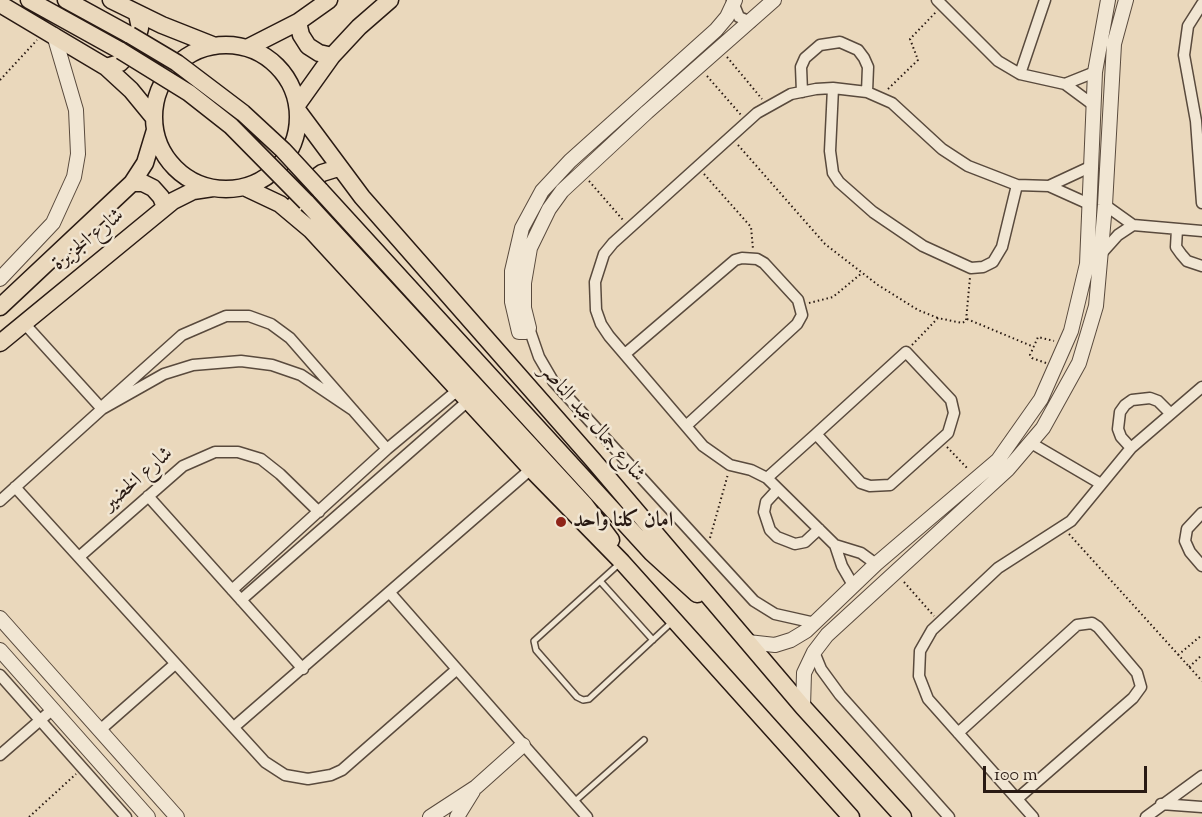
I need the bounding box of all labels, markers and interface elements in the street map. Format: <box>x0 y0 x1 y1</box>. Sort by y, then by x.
street label: شارع الجزيرة <box>48 204 130 278</box>
street label: شارع جمال عبد الناصر <box>533 360 649 488</box>
street label: شارع الخضير <box>98 442 180 518</box>
place label: امان كلنا واحد <box>573 509 673 535</box>
marker: امان كلنا واحد <box>554 515 568 529</box>
scale bar <box>986 754 1150 792</box>
text: 100 m <box>994 763 1038 789</box>

